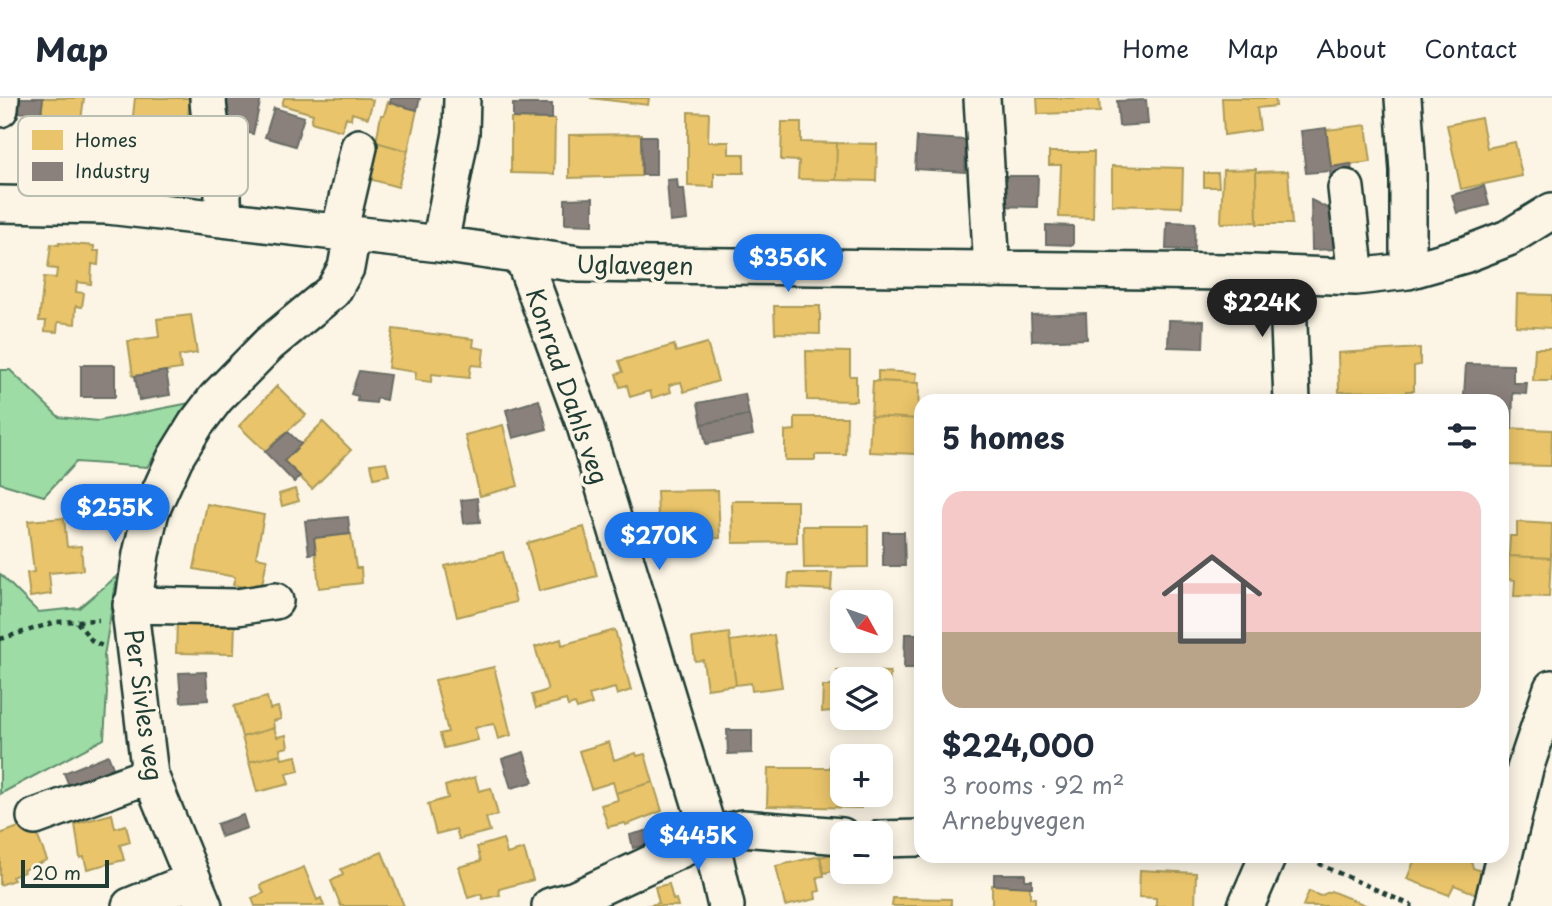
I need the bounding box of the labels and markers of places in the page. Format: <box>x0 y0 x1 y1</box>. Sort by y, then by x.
pin: $356K <box>739 234 837 294</box>
pin: $224K <box>1213 280 1311 339</box>
pin: $255K <box>66 484 164 544</box>
pin: $270K <box>610 512 708 572</box>
pin: $445K <box>649 812 747 872</box>

